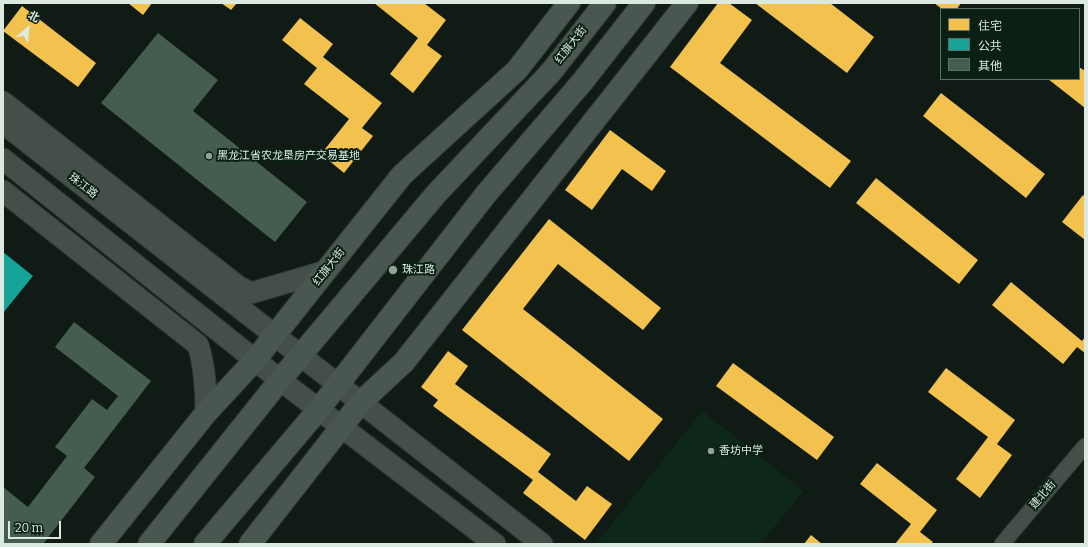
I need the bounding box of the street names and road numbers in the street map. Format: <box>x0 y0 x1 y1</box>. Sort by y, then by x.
street label: 红旗大街 <box>552 24 590 66</box>
street label: 珠江路 <box>66 171 100 201</box>
street label: 红旗大街 <box>310 246 348 288</box>
street label: 建北街 <box>1027 478 1059 512</box>

